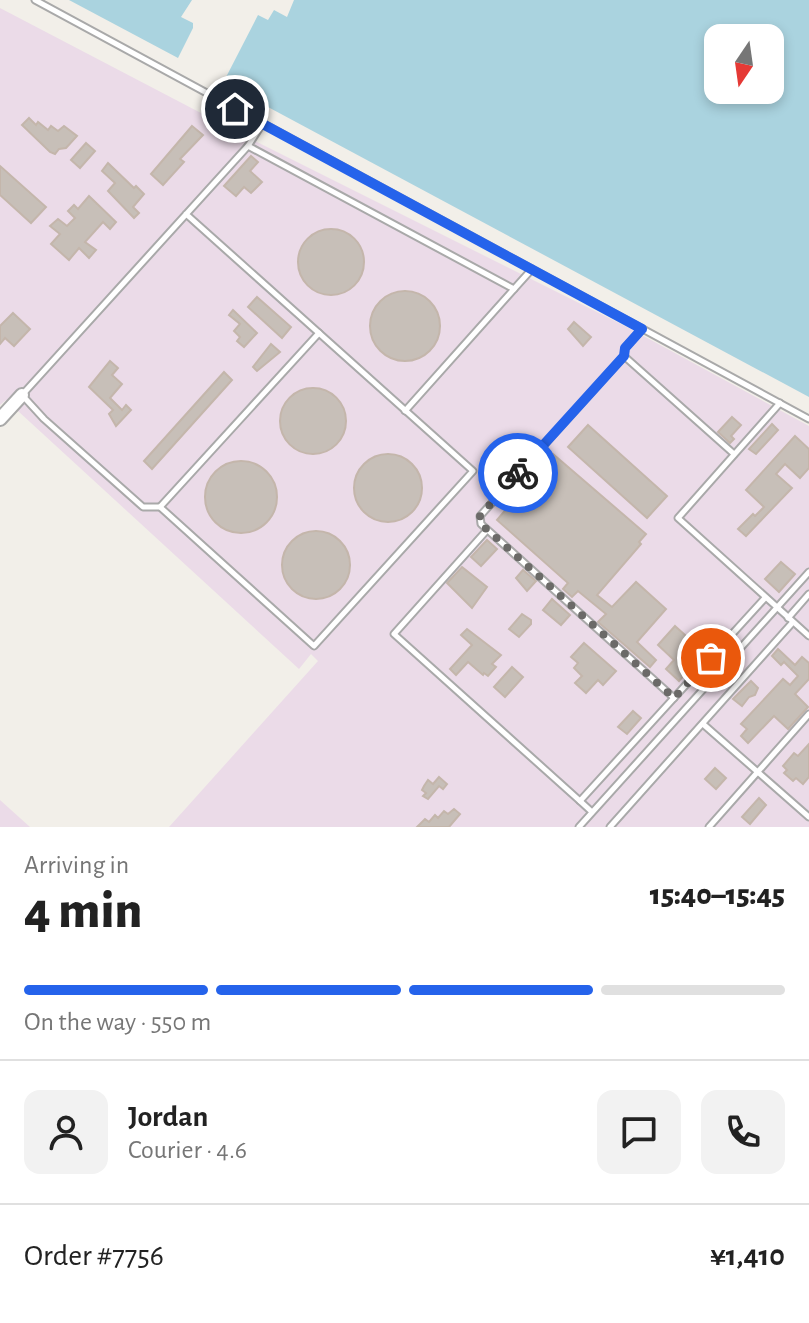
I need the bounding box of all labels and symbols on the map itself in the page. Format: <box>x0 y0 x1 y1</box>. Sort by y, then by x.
north arrow <box>704 24 784 104</box>
pin <box>201 75 269 143</box>
courier <box>478 433 558 513</box>
pin <box>677 624 745 692</box>

